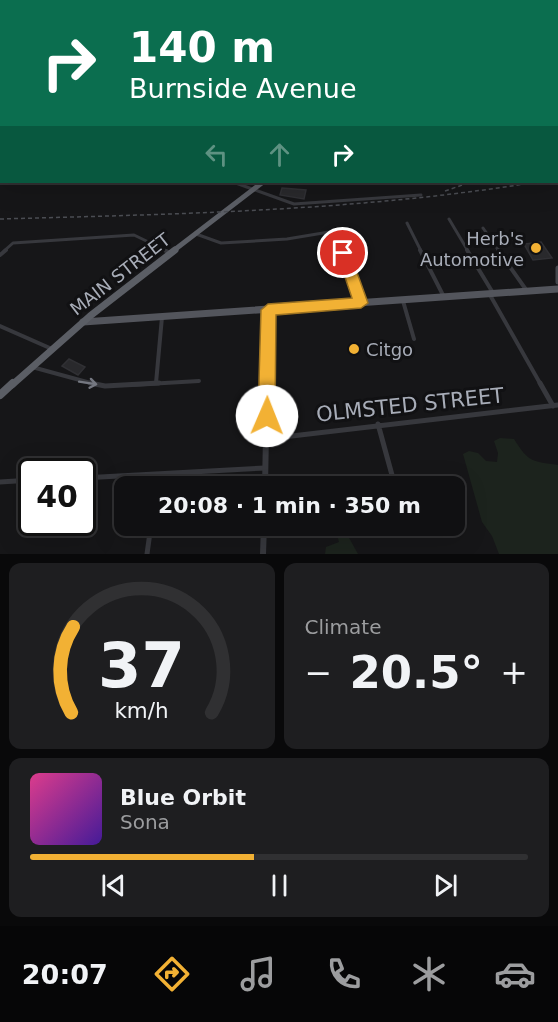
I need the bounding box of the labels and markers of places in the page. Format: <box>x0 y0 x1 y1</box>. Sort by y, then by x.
pin <box>317 227 368 278</box>
place label: Herb's Automotive <box>420 228 524 270</box>
marker: Herb's Automotive <box>529 241 543 255</box>
place label: Citgo <box>366 339 413 360</box>
marker: Citgo <box>347 342 361 356</box>

